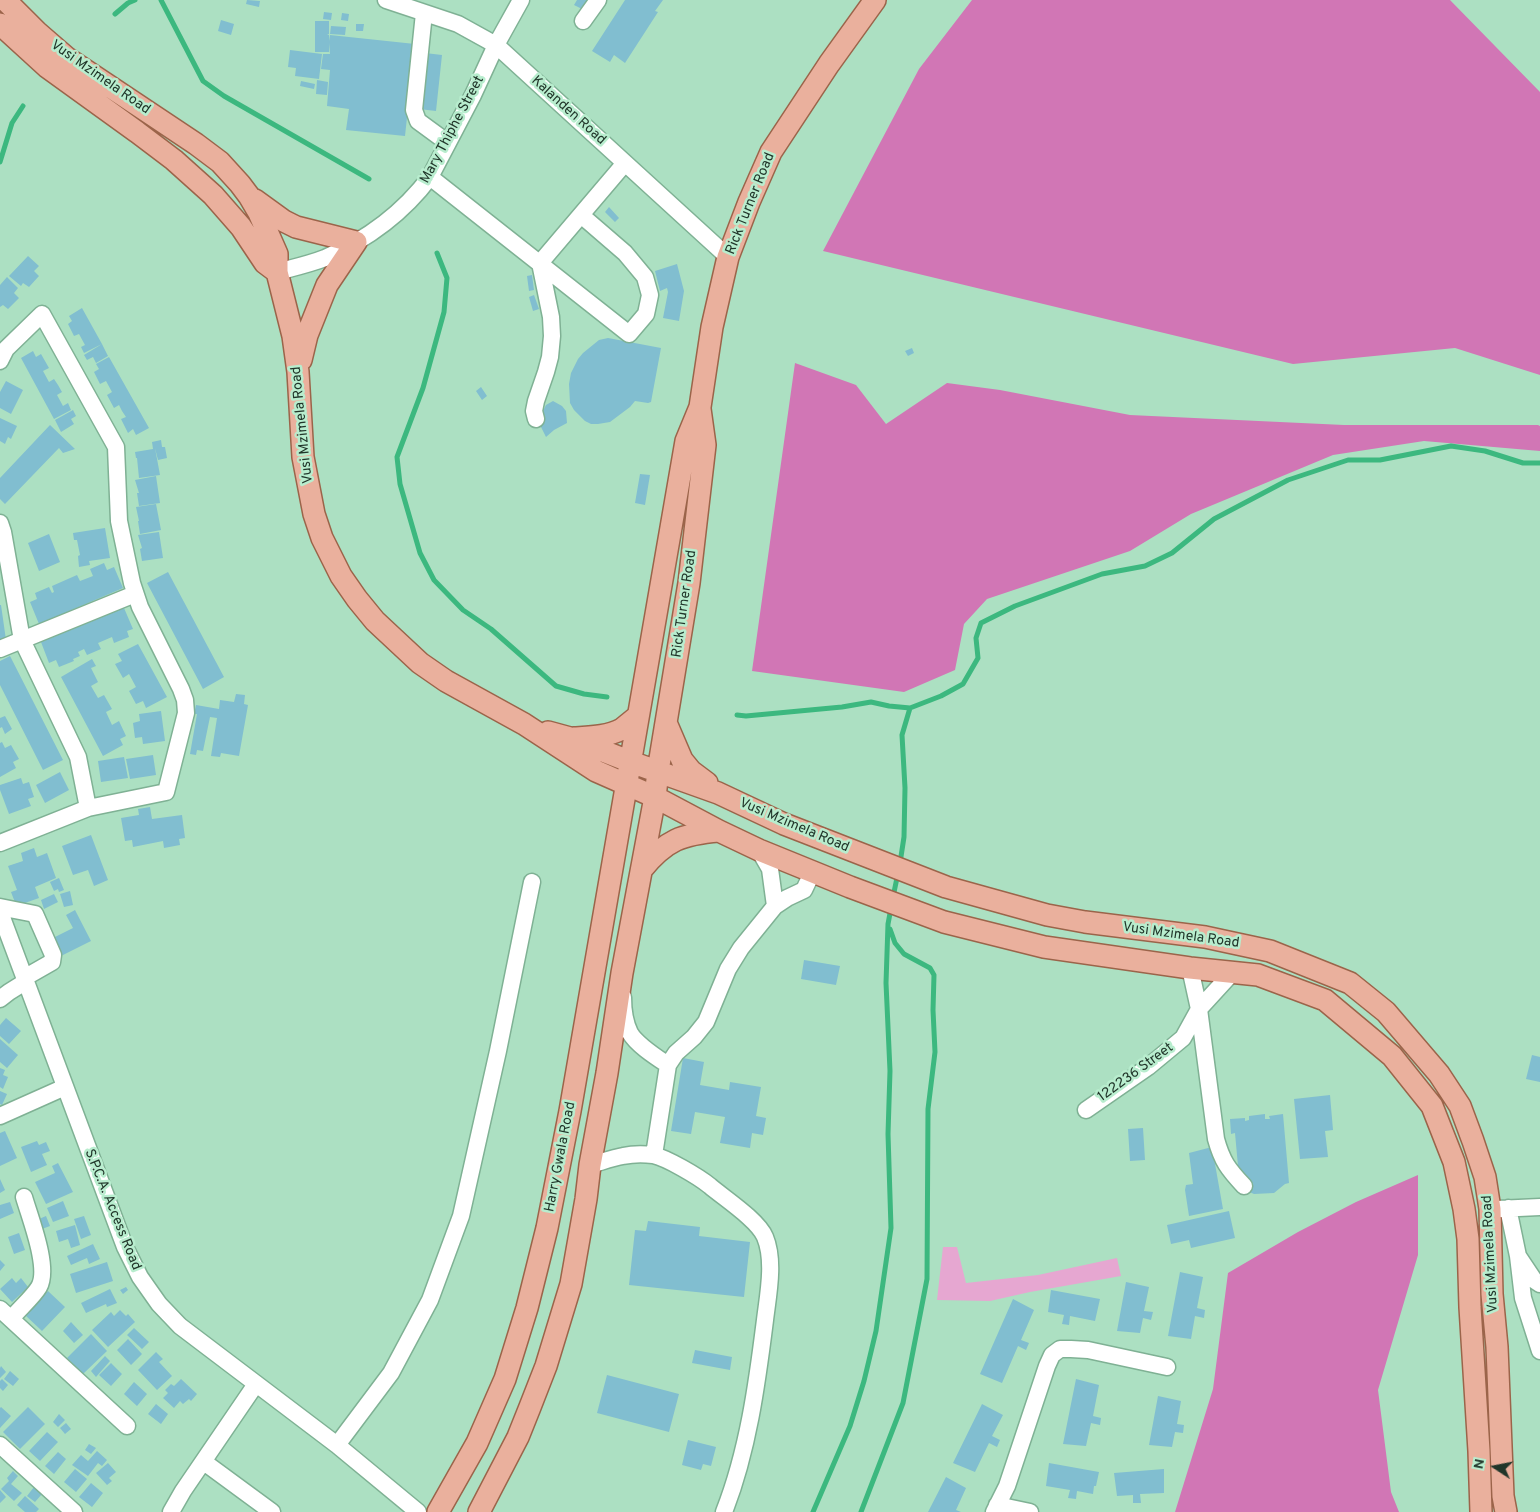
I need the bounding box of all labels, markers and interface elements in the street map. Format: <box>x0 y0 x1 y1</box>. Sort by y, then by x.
street label: Vusi Mzimela Road <box>47 37 153 119</box>
street label: Mary Thiphe Street <box>418 73 488 187</box>
street label: Kalanden Road <box>527 73 609 149</box>
street label: Rick Turner Road <box>723 151 779 257</box>
street label: Vusi Mzimela Road <box>288 366 318 484</box>
street label: Rick Turner Road <box>669 549 701 659</box>
street label: Vusi Mzimela Road <box>737 795 851 857</box>
street label: Vusi Mzimela Road <box>1122 919 1240 953</box>
street label: 122236 Street <box>1095 1040 1177 1106</box>
street label: Harry Gwala Road <box>542 1100 580 1214</box>
street label: S.P.C.A. Access Road <box>80 1147 144 1273</box>
street label: Vusi Mzimela Road <box>1480 1195 1502 1313</box>
north arrow <box>1470 1442 1520 1492</box>
text: N <box>1470 1457 1489 1471</box>

